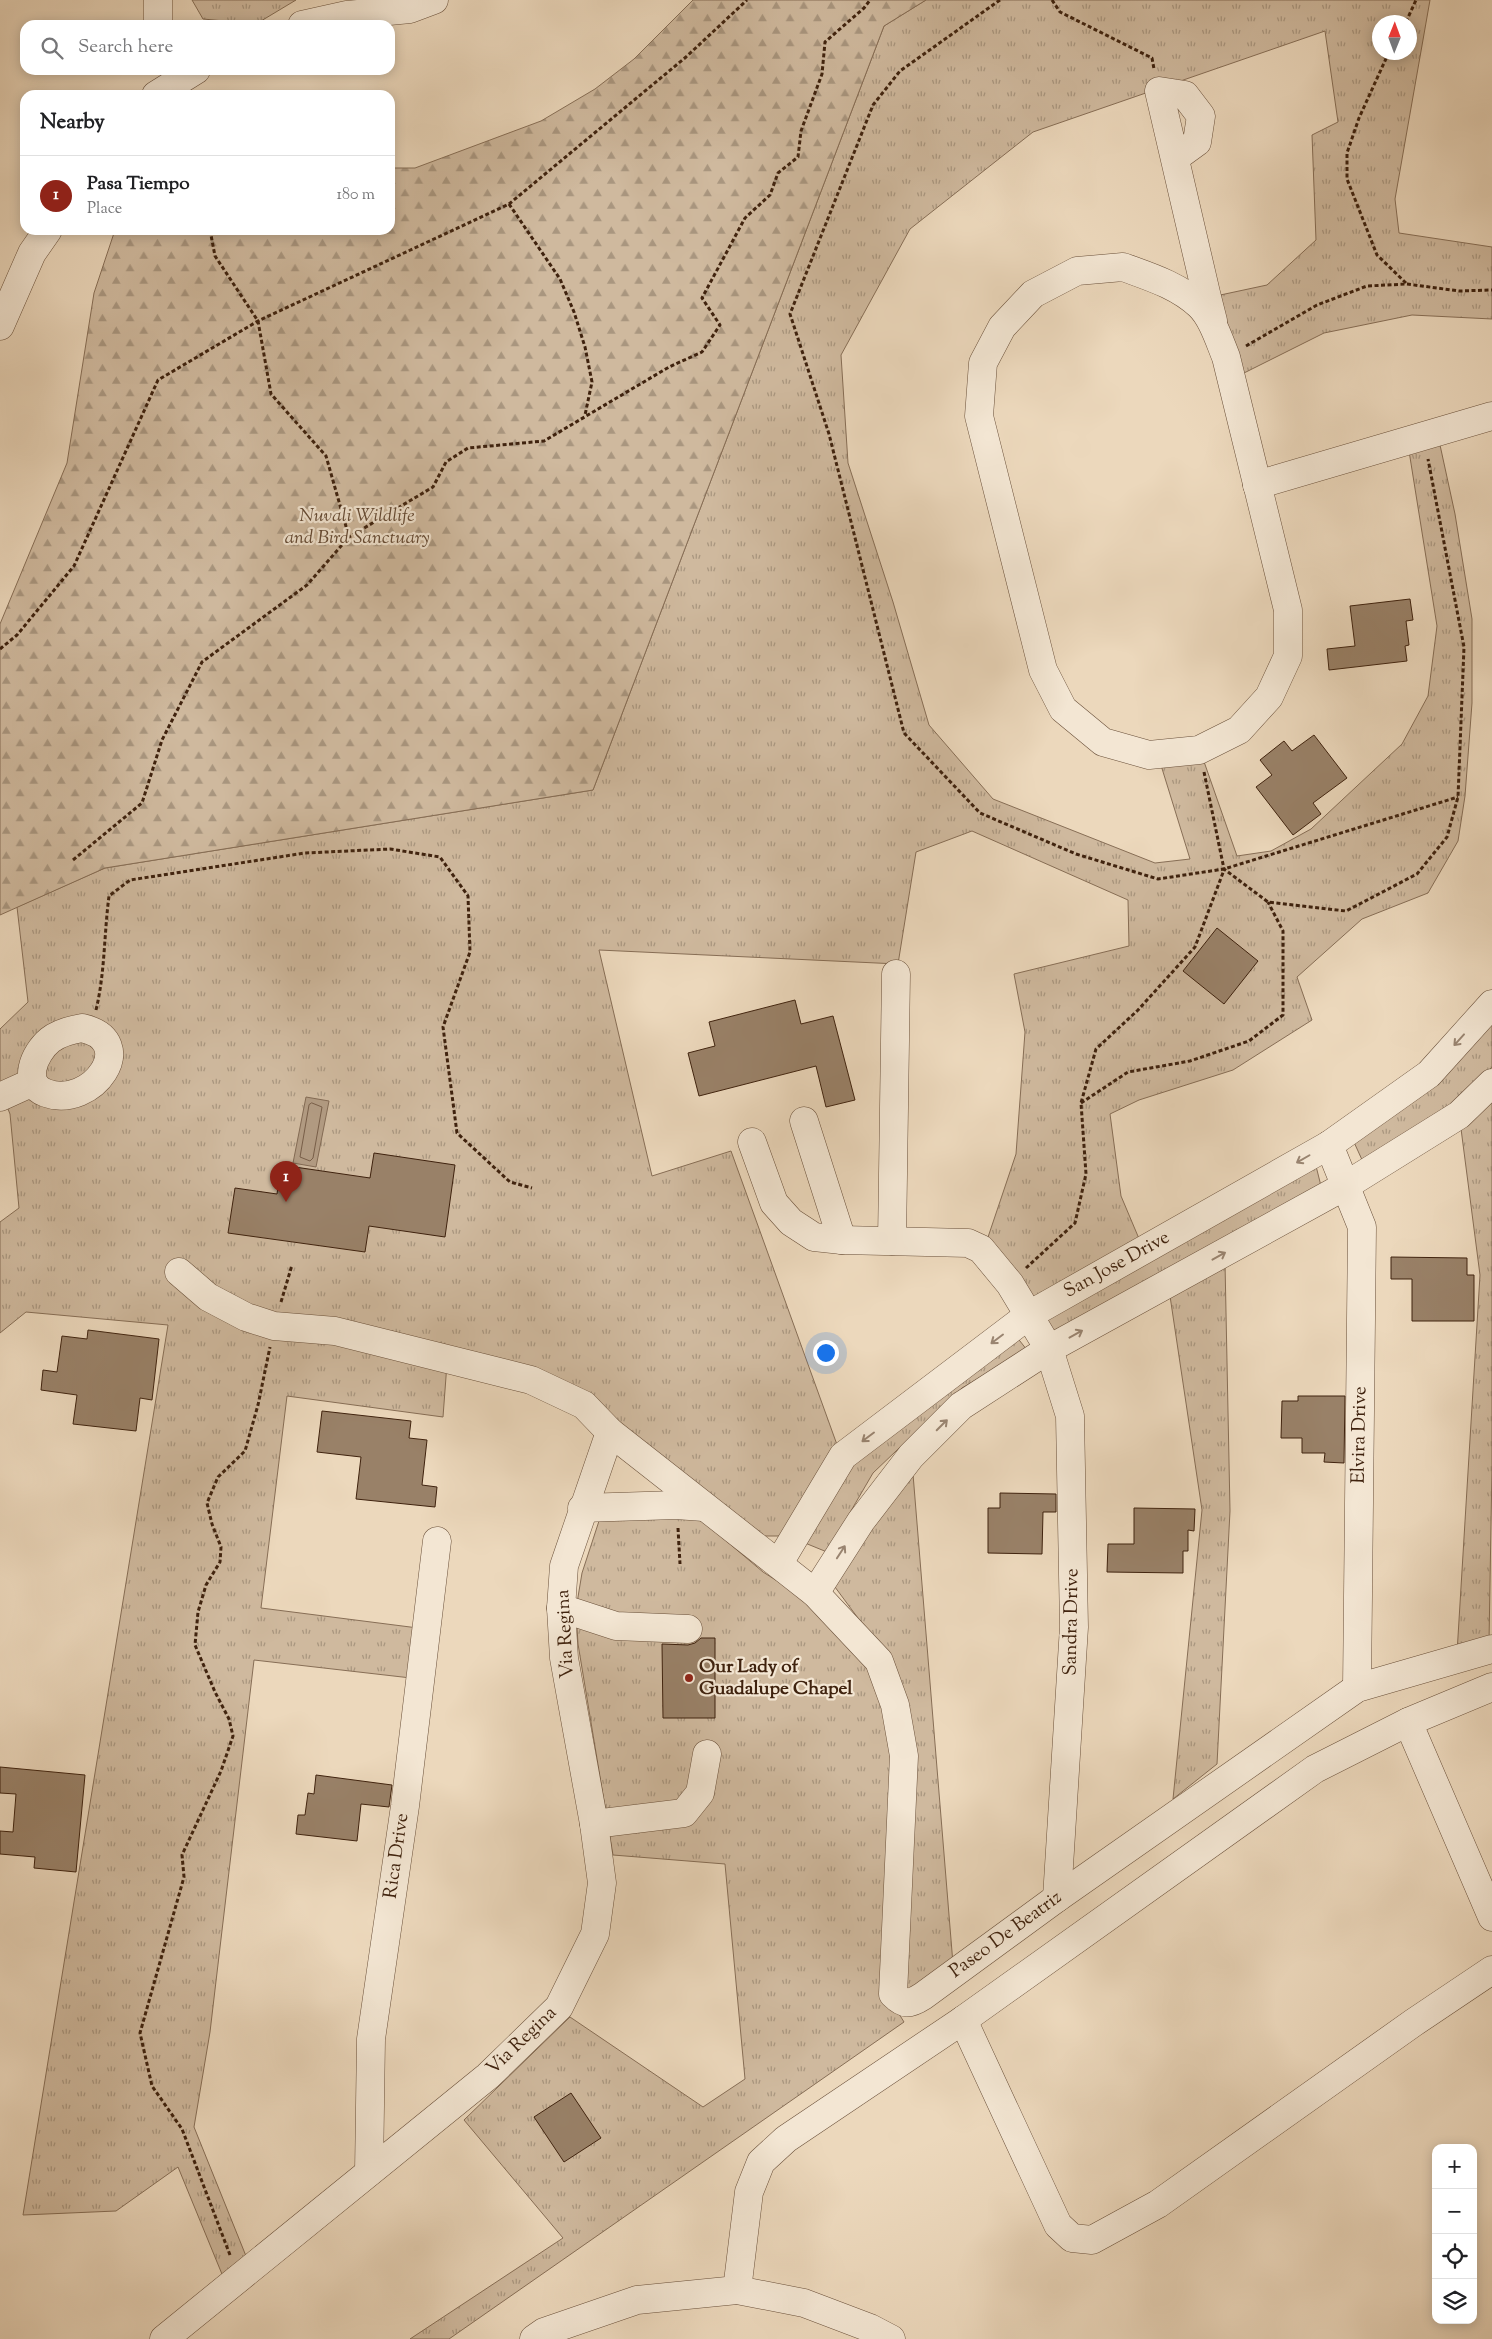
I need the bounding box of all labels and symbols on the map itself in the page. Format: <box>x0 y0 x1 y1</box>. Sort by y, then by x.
north arrow <box>1372 15 1417 60</box>
park label: Nuvali Wildlife and Bird Sanctuary <box>284 503 430 552</box>
one-way arrow <box>1453 1034 1465 1047</box>
one-way arrow <box>1297 1155 1311 1165</box>
pin: 1 <box>270 1161 302 1202</box>
street label: San Jose Drive <box>1059 1225 1175 1305</box>
one-way arrow <box>1211 1251 1226 1261</box>
one-way arrow <box>1068 1329 1083 1338</box>
one-way arrow <box>990 1334 1004 1344</box>
your location <box>813 1340 839 1366</box>
street label: Elvira Drive <box>1346 1386 1374 1484</box>
one-way arrow <box>936 1419 948 1431</box>
one-way arrow <box>862 1432 875 1443</box>
one-way arrow <box>836 1545 846 1559</box>
street label: Sandra Drive <box>1058 1568 1086 1676</box>
street label: Via Regina <box>550 1589 582 1679</box>
place label: Our Lady of Guadalupe Chapel <box>699 1654 853 1703</box>
marker: Our Lady of Guadalupe Chapel <box>683 1672 695 1684</box>
street label: Rica Drive <box>378 1811 416 1900</box>
street label: Paseo De Beatriz <box>944 1885 1068 1985</box>
street label: Via Regina <box>481 2000 564 2082</box>

